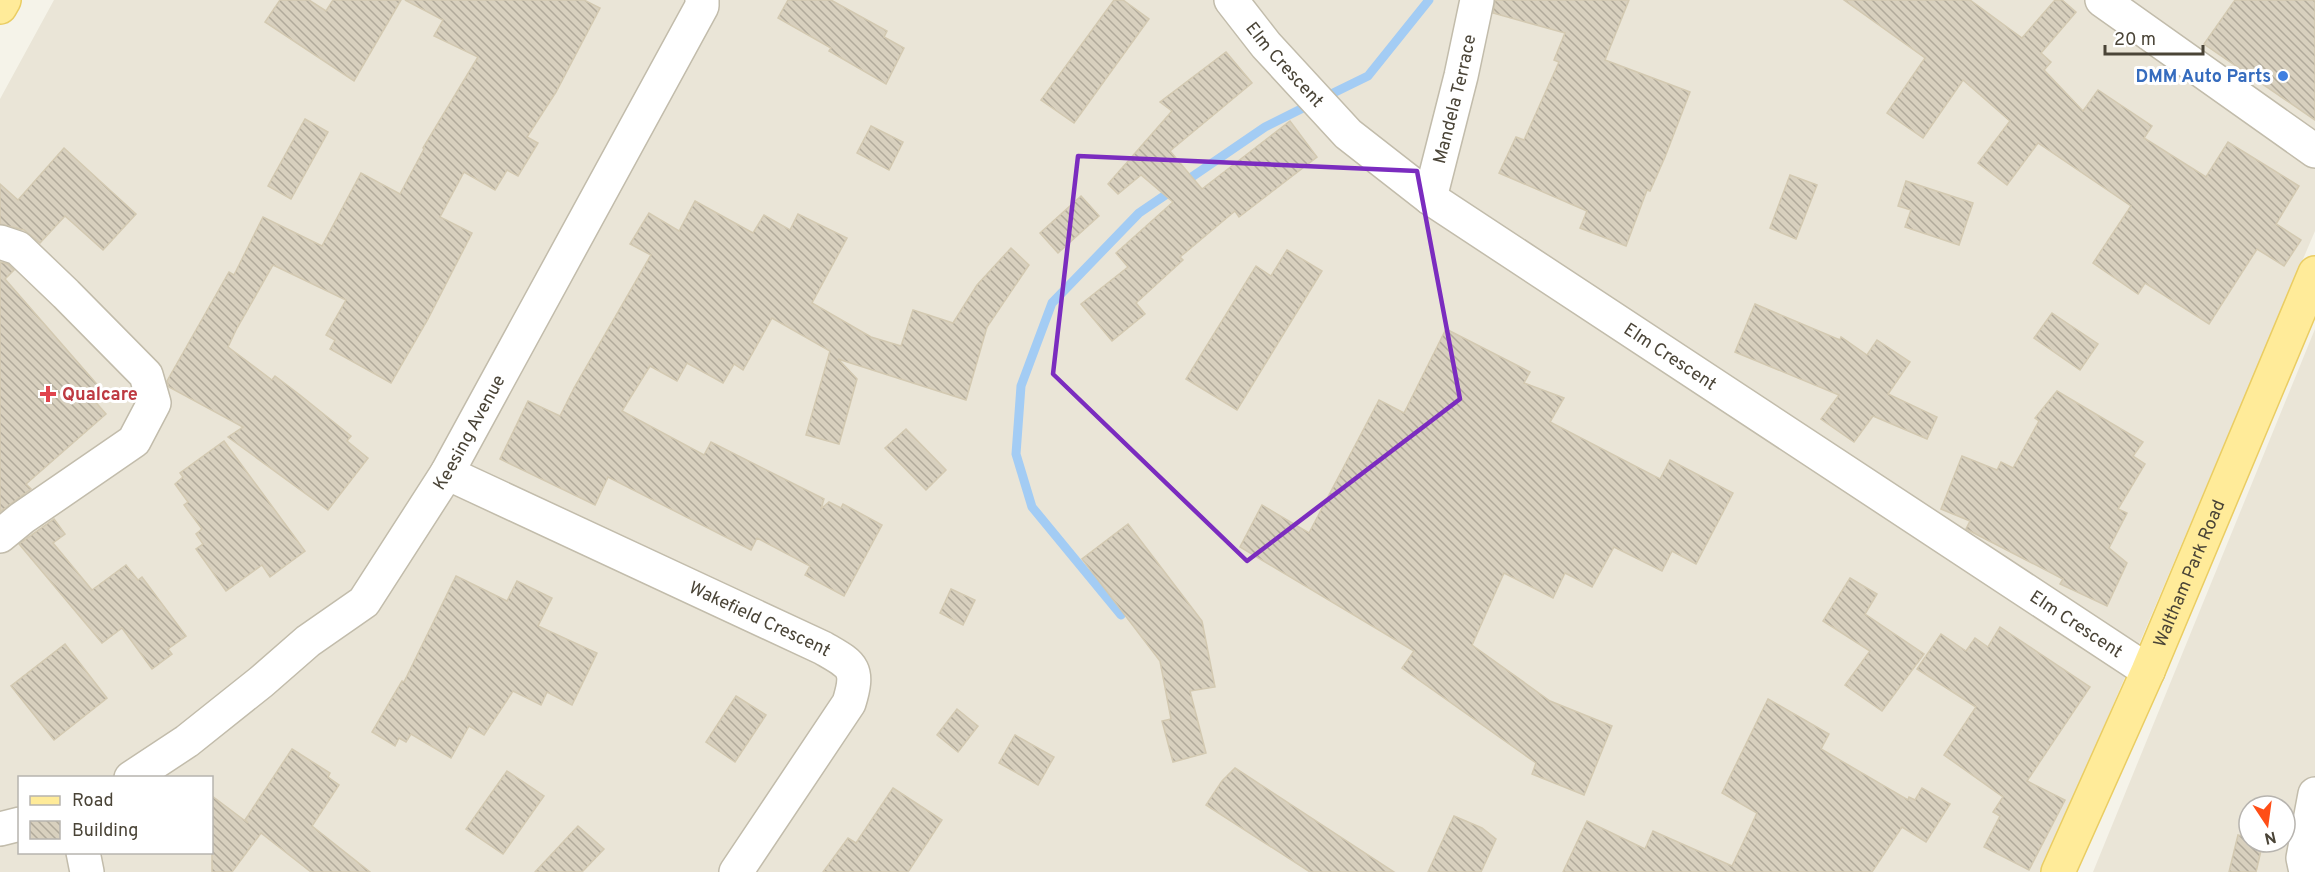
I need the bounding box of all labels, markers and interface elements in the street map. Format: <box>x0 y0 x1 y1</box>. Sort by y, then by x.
street label: Elm Crescent <box>1240 18 1328 113</box>
scale bar <box>2105 18 2202 56</box>
text: 20 m <box>2114 29 2156 52</box>
street label: Mandela Terrace <box>1429 32 1482 167</box>
place label: DMM Auto Parts <box>2136 66 2271 89</box>
marker: DMM Auto Parts <box>2276 69 2290 83</box>
street label: Elm Crescent <box>1619 319 1721 397</box>
street label: Keesing Avenue <box>429 371 511 495</box>
place label: Qualcare <box>62 384 138 407</box>
marker: Qualcare <box>39 385 57 403</box>
street label: Waltham Park Road <box>2149 497 2231 651</box>
street label: Wakefield Crescent <box>685 577 834 663</box>
street label: Elm Crescent <box>2025 586 2126 664</box>
legend <box>18 776 213 854</box>
text: Road <box>72 790 114 813</box>
north arrow <box>2237 794 2297 854</box>
text: Building <box>72 820 138 843</box>
text: N <box>2262 826 2278 848</box>

